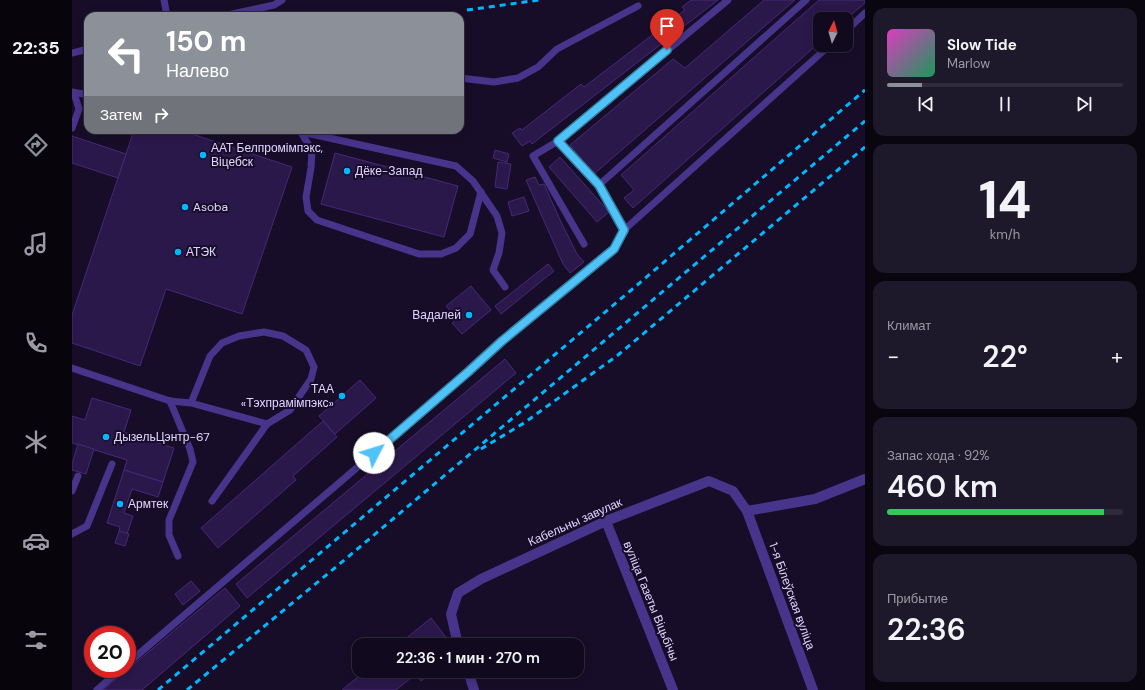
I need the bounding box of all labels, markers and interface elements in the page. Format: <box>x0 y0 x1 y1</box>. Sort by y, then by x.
pin <box>650 9 684 50</box>
north arrow <box>813 12 853 52</box>
map controls <box>813 12 853 52</box>
icon: arrive <box>656 15 678 37</box>
text: 150 m <box>166 23 246 60</box>
icon: left <box>100 28 152 80</box>
text: Slow Tide <box>947 35 1017 55</box>
text: 22:35 <box>12 36 60 60</box>
text: Marlow <box>947 55 990 72</box>
text: Налево <box>166 59 229 83</box>
icon: previous <box>915 93 937 115</box>
icon: pause <box>994 93 1016 115</box>
icon: next <box>1073 93 1095 115</box>
icon: right <box>150 104 172 126</box>
text: Затем <box>100 105 142 125</box>
icon: directions <box>22 131 50 159</box>
place label: ААТ Белпромімпэкс, Віцебск <box>211 140 323 170</box>
marker: ААТ Белпромімпэкс, Віцебск <box>198 150 208 160</box>
place label: Дёке-Запад <box>355 163 422 179</box>
marker: Дёке-Запад <box>342 166 352 176</box>
text: 14 <box>979 166 1031 234</box>
place label: Asoba <box>193 199 228 215</box>
marker: Asoba <box>180 202 190 212</box>
text: km/h <box>990 226 1020 243</box>
icon: music <box>22 230 50 258</box>
place label: АТЭК <box>186 244 216 260</box>
marker: АТЭК <box>173 247 183 257</box>
place label: Вадалей <box>412 307 461 323</box>
marker: Вадалей <box>464 310 474 320</box>
text: Климат <box>887 317 931 334</box>
icon: phone <box>22 329 50 357</box>
text: 22° <box>982 337 1028 376</box>
text: − <box>887 342 899 371</box>
text: + <box>1111 342 1123 371</box>
place label: ТАА «Тэхпрамімпэкс» <box>241 381 334 411</box>
marker: ТАА «Тэхпрамімпэкс» <box>337 391 347 401</box>
icon: climate <box>22 428 50 456</box>
place label: ДызельЦэнтр-67 <box>114 429 210 445</box>
marker: ДызельЦэнтр-67 <box>101 432 111 442</box>
position arrow <box>353 432 395 474</box>
text: Запас хода · 92% <box>887 447 990 464</box>
text: 460 km <box>887 467 998 506</box>
street label: Кабельны завулак <box>525 494 625 550</box>
place label: Армтек <box>128 496 169 512</box>
marker: Армтек <box>115 499 125 509</box>
icon: car <box>22 527 50 555</box>
street label: вуліца Газеты Віцьбічы <box>620 539 682 663</box>
street label: 1-я Білеўская вуліца <box>765 540 819 652</box>
text: Прибытие <box>887 590 948 607</box>
text: 22:36 <box>887 610 966 649</box>
icon: filters <box>22 626 50 654</box>
speed limit sign: 20 <box>84 626 136 678</box>
text: 22:36 · 1 мин · 270 m <box>396 648 540 668</box>

